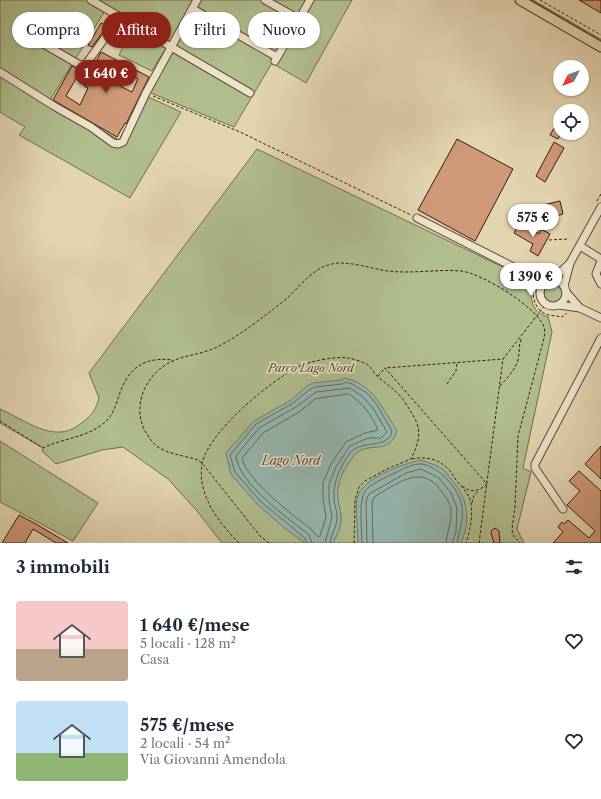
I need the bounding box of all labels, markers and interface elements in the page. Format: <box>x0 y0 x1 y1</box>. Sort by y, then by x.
chip: Compra <box>12 12 94 48</box>
chip: Affitta <box>102 12 171 48</box>
chip: Filtri <box>179 12 240 48</box>
chip: Nuovo <box>248 12 320 48</box>
pin: 1 640 € <box>69 60 143 94</box>
north arrow <box>553 60 589 96</box>
map controls <box>553 60 589 140</box>
text: 1 640 € <box>84 65 128 81</box>
button: locate <box>553 104 589 140</box>
pin: 575 € <box>505 204 561 238</box>
text: 575 € <box>517 209 549 225</box>
pin: 1 390 € <box>494 263 568 297</box>
text: 1 390 € <box>509 268 553 284</box>
park label: Parco Lago Nord <box>267 361 355 375</box>
water label: Lago Nord <box>261 453 322 468</box>
icon: filters <box>563 556 585 578</box>
text: 3 immobili <box>16 557 110 577</box>
text: 1 640 €/mese <box>140 615 250 635</box>
icon: home <box>48 617 96 665</box>
icon: heart <box>563 630 585 652</box>
text: 5 locali · 128 m² <box>140 635 236 651</box>
text: Casa <box>140 651 169 667</box>
text: 575 €/mese <box>140 715 234 735</box>
icon: home <box>48 717 96 765</box>
icon: heart <box>563 730 585 752</box>
text: 2 locali · 54 m² <box>140 735 230 751</box>
text: Via Giovanni Amendola <box>140 751 286 767</box>

